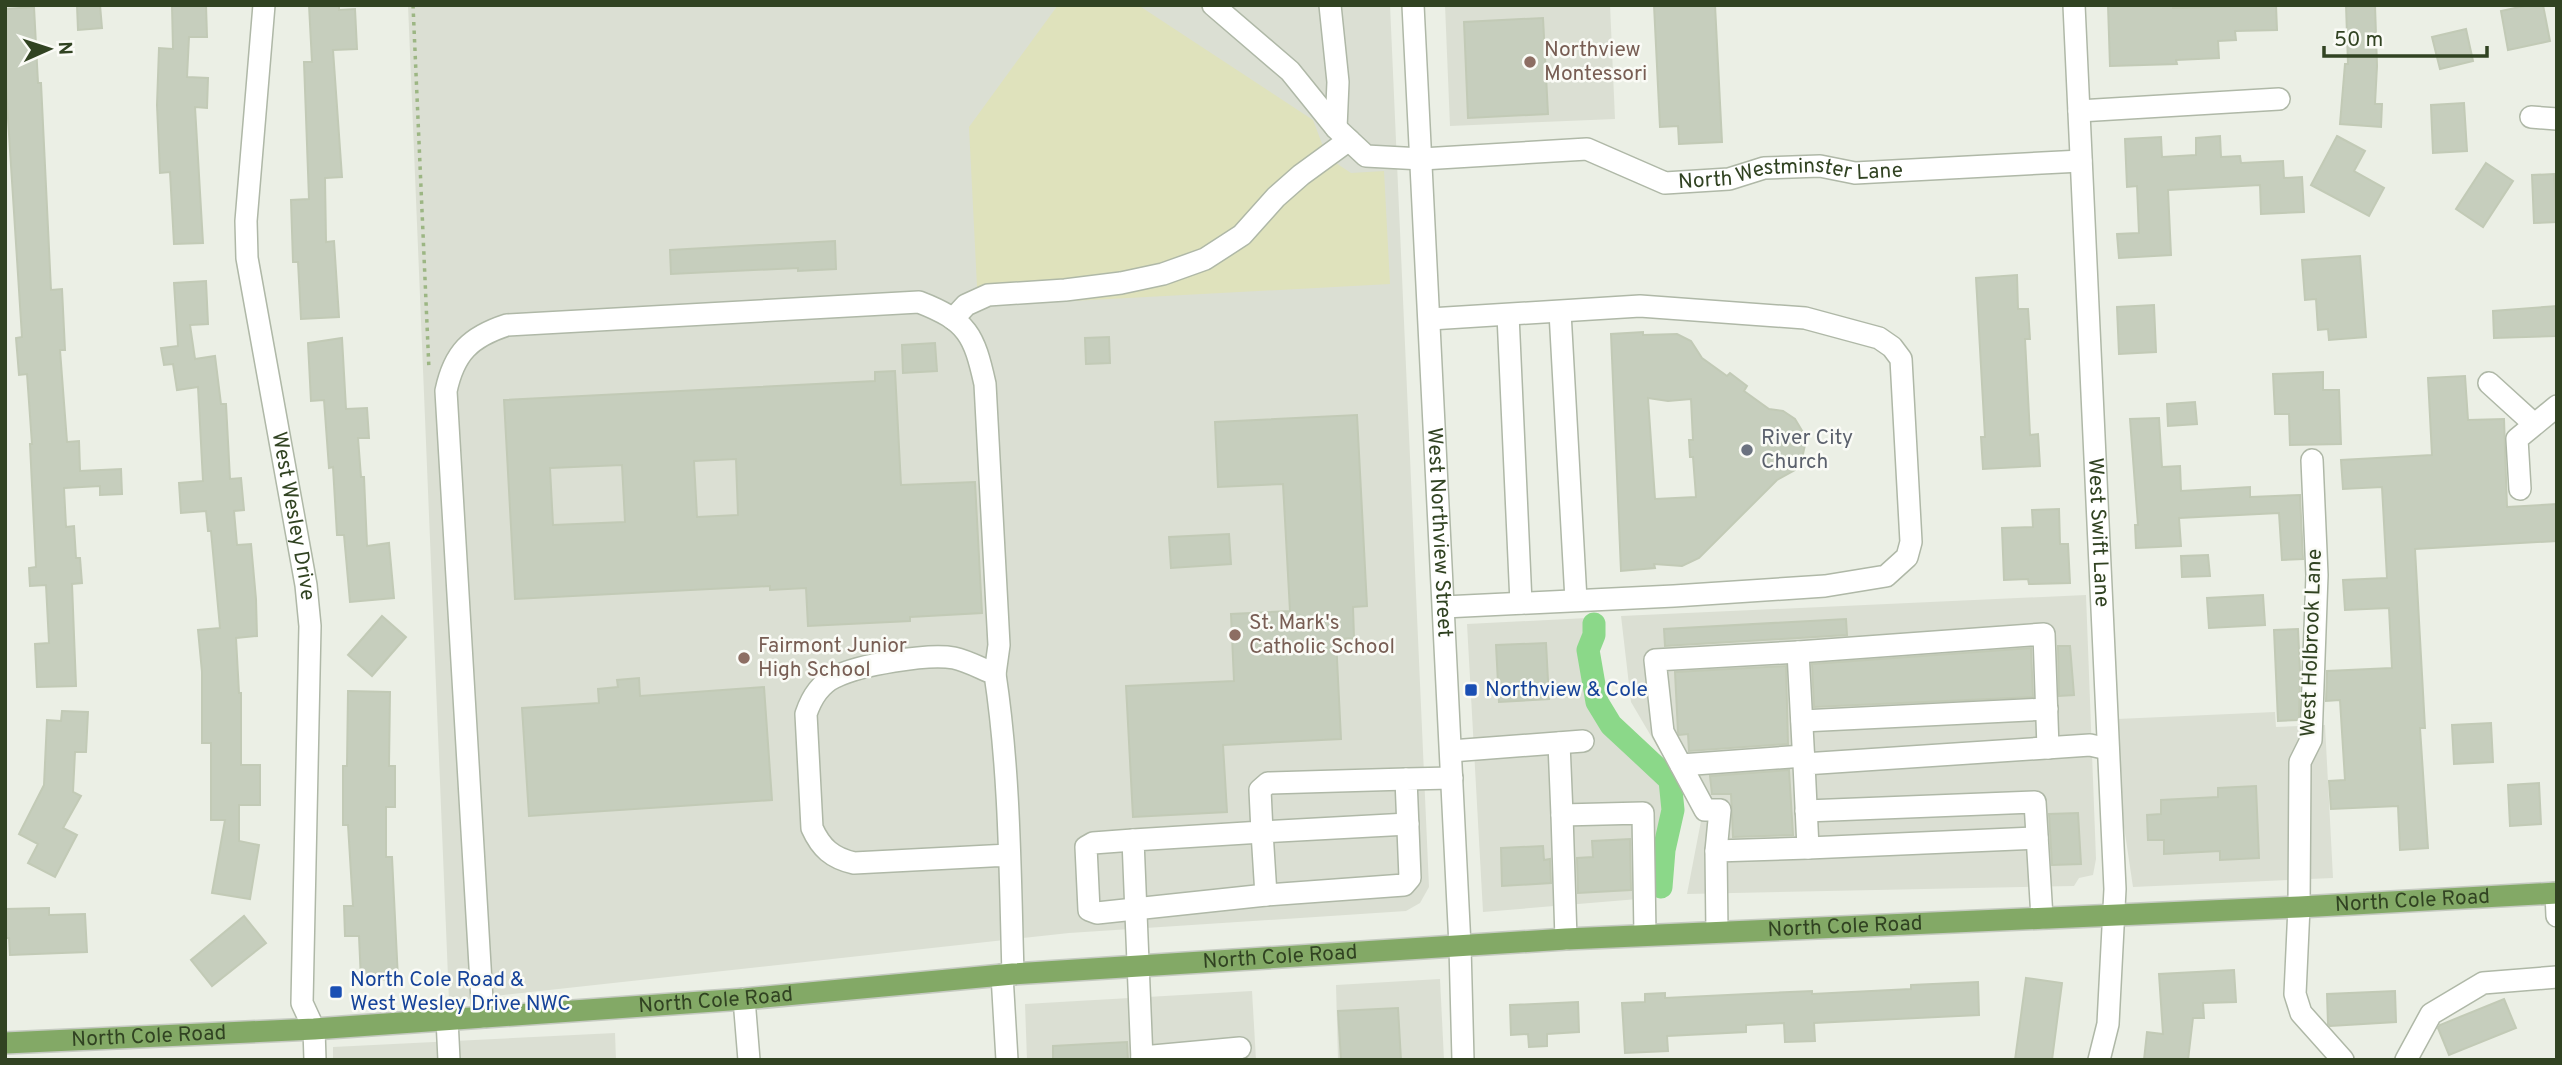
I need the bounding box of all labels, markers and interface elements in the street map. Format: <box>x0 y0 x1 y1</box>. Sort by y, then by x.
north arrow <box>14 14 84 84</box>
scale bar <box>2324 14 2487 58</box>
text: 50 m <box>2334 27 2383 54</box>
place label: Northview Montessori <box>1544 37 1647 88</box>
text: N <box>52 41 76 56</box>
marker: Northview Montessori <box>1522 54 1538 70</box>
street label: North Westminster Lane <box>1677 152 1904 196</box>
place label: River City Church <box>1761 425 1853 476</box>
street label: West Northview Street <box>1421 427 1458 638</box>
street label: West Wesley Drive <box>265 430 321 602</box>
marker: River City Church <box>1739 442 1755 458</box>
street label: West Swift Lane <box>2082 457 2115 608</box>
street label: West Holbrook Lane <box>2295 548 2329 738</box>
place label: St. Mark's Catholic School <box>1249 610 1395 661</box>
marker: St. Mark's Catholic School <box>1227 627 1243 643</box>
place label: Fairmont Junior High School <box>758 633 907 684</box>
marker: Fairmont Junior High School <box>736 650 752 666</box>
place label: Northview & Cole <box>1485 677 1648 704</box>
marker: Northview & Cole <box>1463 682 1479 698</box>
street label: North Cole Road <box>2334 883 2491 919</box>
street label: North Cole Road <box>1767 910 1923 944</box>
street label: North Cole Road <box>1202 939 1358 975</box>
place label: North Cole Road & West Wesley Drive NWC <box>350 967 571 1018</box>
street label: North Cole Road <box>637 981 794 1020</box>
marker: North Cole Road & West Wesley Drive NWC <box>328 984 344 1000</box>
street label: North Cole Road <box>71 1019 227 1053</box>

